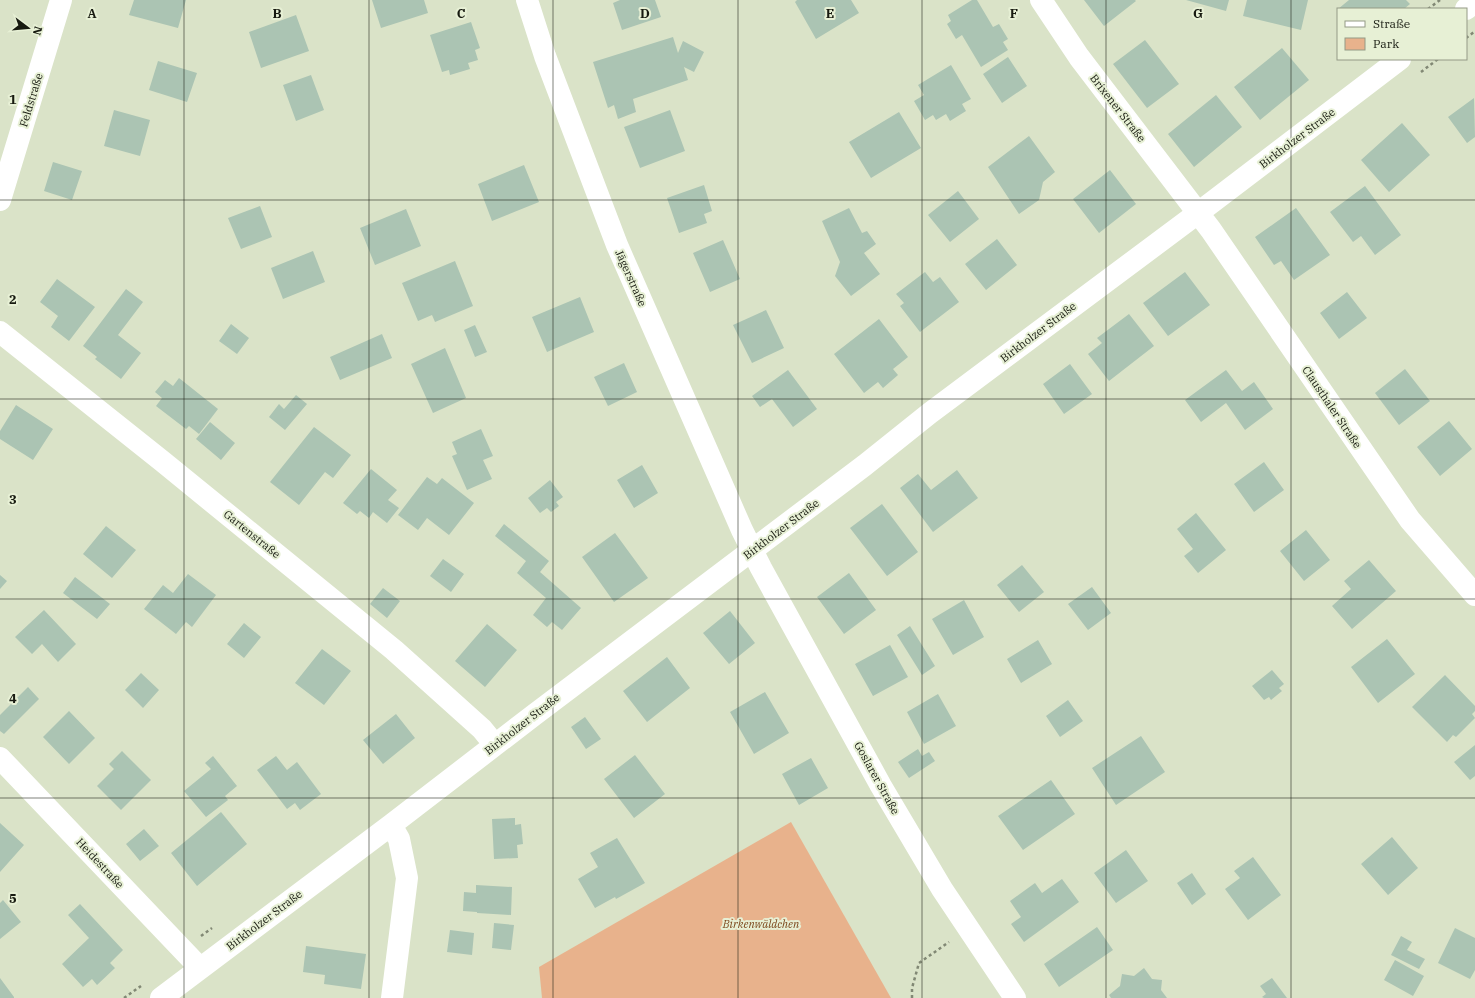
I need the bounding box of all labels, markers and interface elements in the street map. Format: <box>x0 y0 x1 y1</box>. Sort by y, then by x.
text: A <box>87 5 97 22</box>
text: B <box>272 5 282 22</box>
text: C <box>457 5 466 22</box>
text: D <box>640 5 650 22</box>
text: E <box>826 5 834 22</box>
text: F <box>1010 5 1018 22</box>
text: G <box>1193 5 1203 22</box>
north arrow <box>8 8 48 48</box>
legend <box>1337 8 1467 60</box>
text: Straße <box>1373 16 1410 31</box>
text: N <box>30 25 46 37</box>
text: Park <box>1373 36 1399 51</box>
street label: Feldstraße <box>16 71 46 129</box>
street label: Brixener Straße <box>1087 71 1149 145</box>
text: 1 <box>9 91 17 108</box>
street label: Birkholzer Straße <box>1256 105 1338 171</box>
street label: Jägerstraße <box>612 247 650 309</box>
text: 2 <box>9 291 17 308</box>
street label: Birkholzer Straße <box>997 299 1079 365</box>
street label: Clausthaler Straße <box>1299 363 1365 451</box>
text: 3 <box>9 491 17 508</box>
street label: Birkholzer Straße <box>740 496 822 562</box>
street label: Gartenstraße <box>221 507 283 561</box>
text: 4 <box>9 690 17 707</box>
street label: Birkholzer Straße <box>482 690 562 758</box>
street label: Goslarer Straße <box>851 739 903 817</box>
street label: Heidestraße <box>73 835 127 891</box>
street label: Birkholzer Straße <box>223 887 305 953</box>
text: 5 <box>9 890 17 907</box>
park label: Birkenwäldchen <box>722 917 800 931</box>

